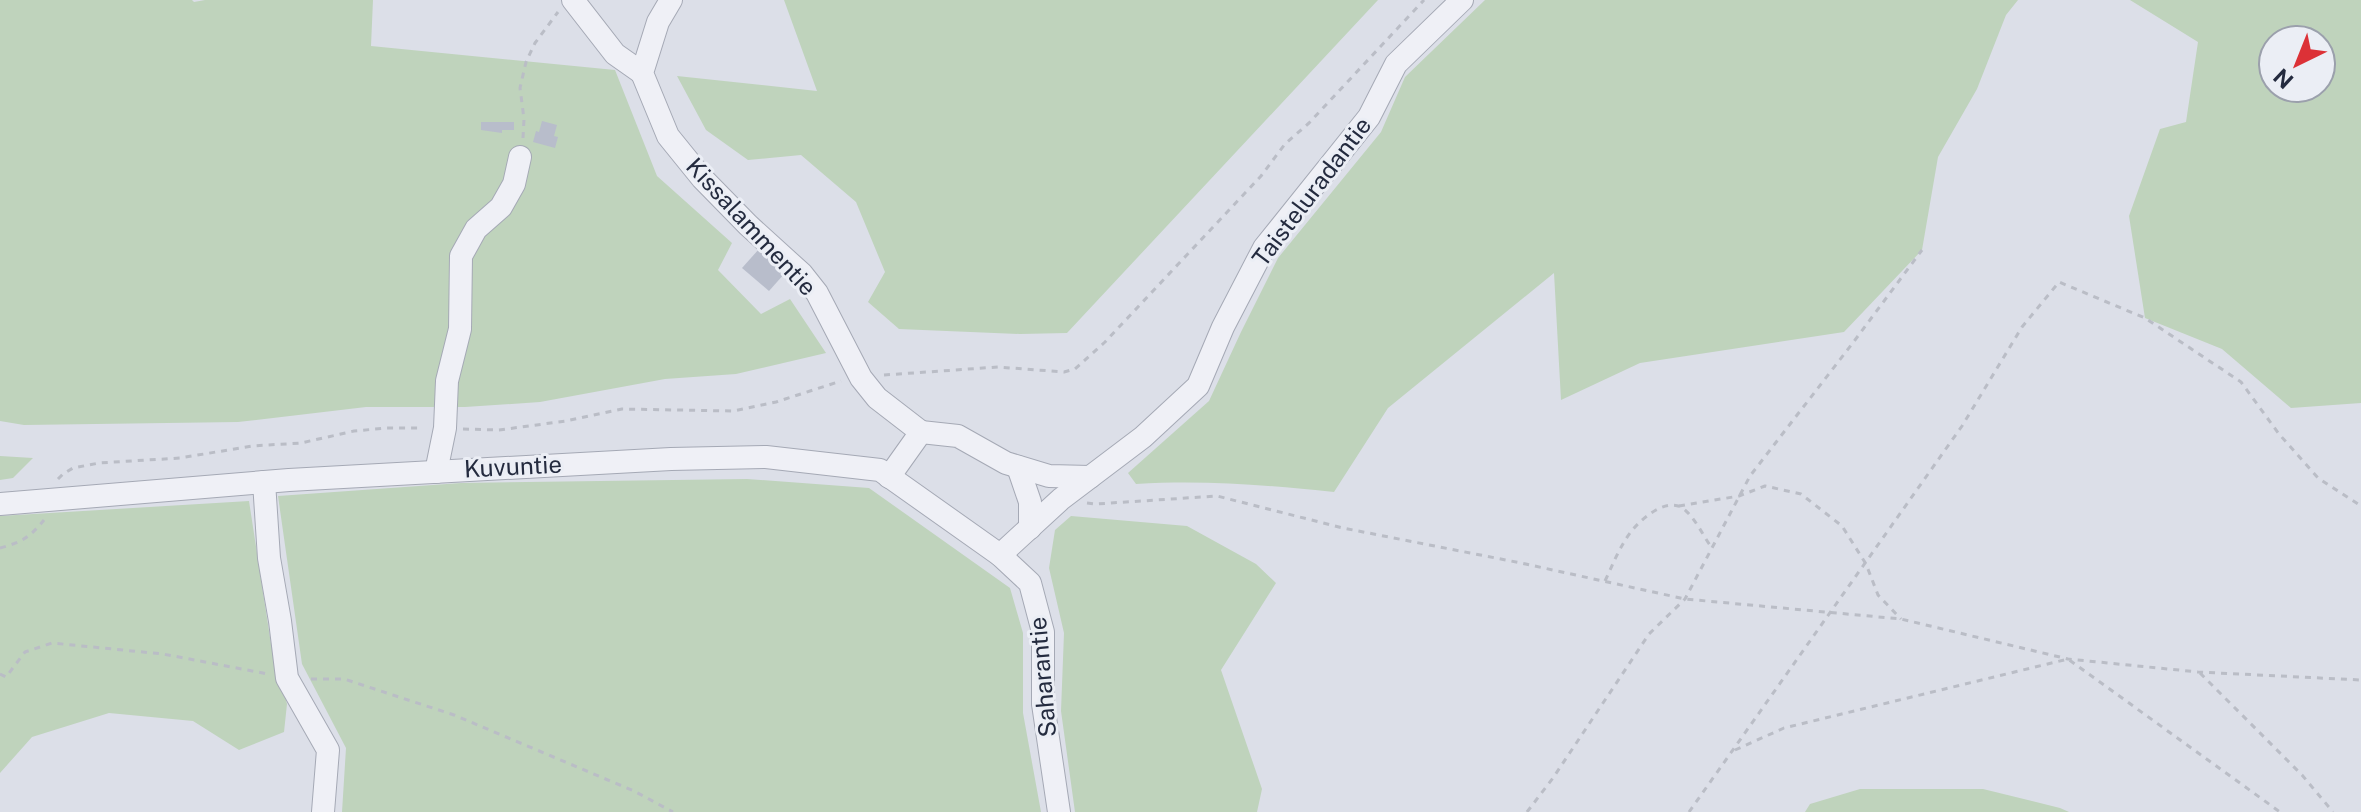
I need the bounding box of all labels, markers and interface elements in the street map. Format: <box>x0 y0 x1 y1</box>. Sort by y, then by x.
north arrow <box>2257 24 2337 104</box>
text: N <box>2268 63 2299 94</box>
street label: Taisteluradantie <box>1246 111 1376 272</box>
street label: Kissalammentie <box>681 152 823 301</box>
street label: Kuvuntie <box>463 449 563 483</box>
street label: Saharantie <box>1023 616 1061 738</box>

